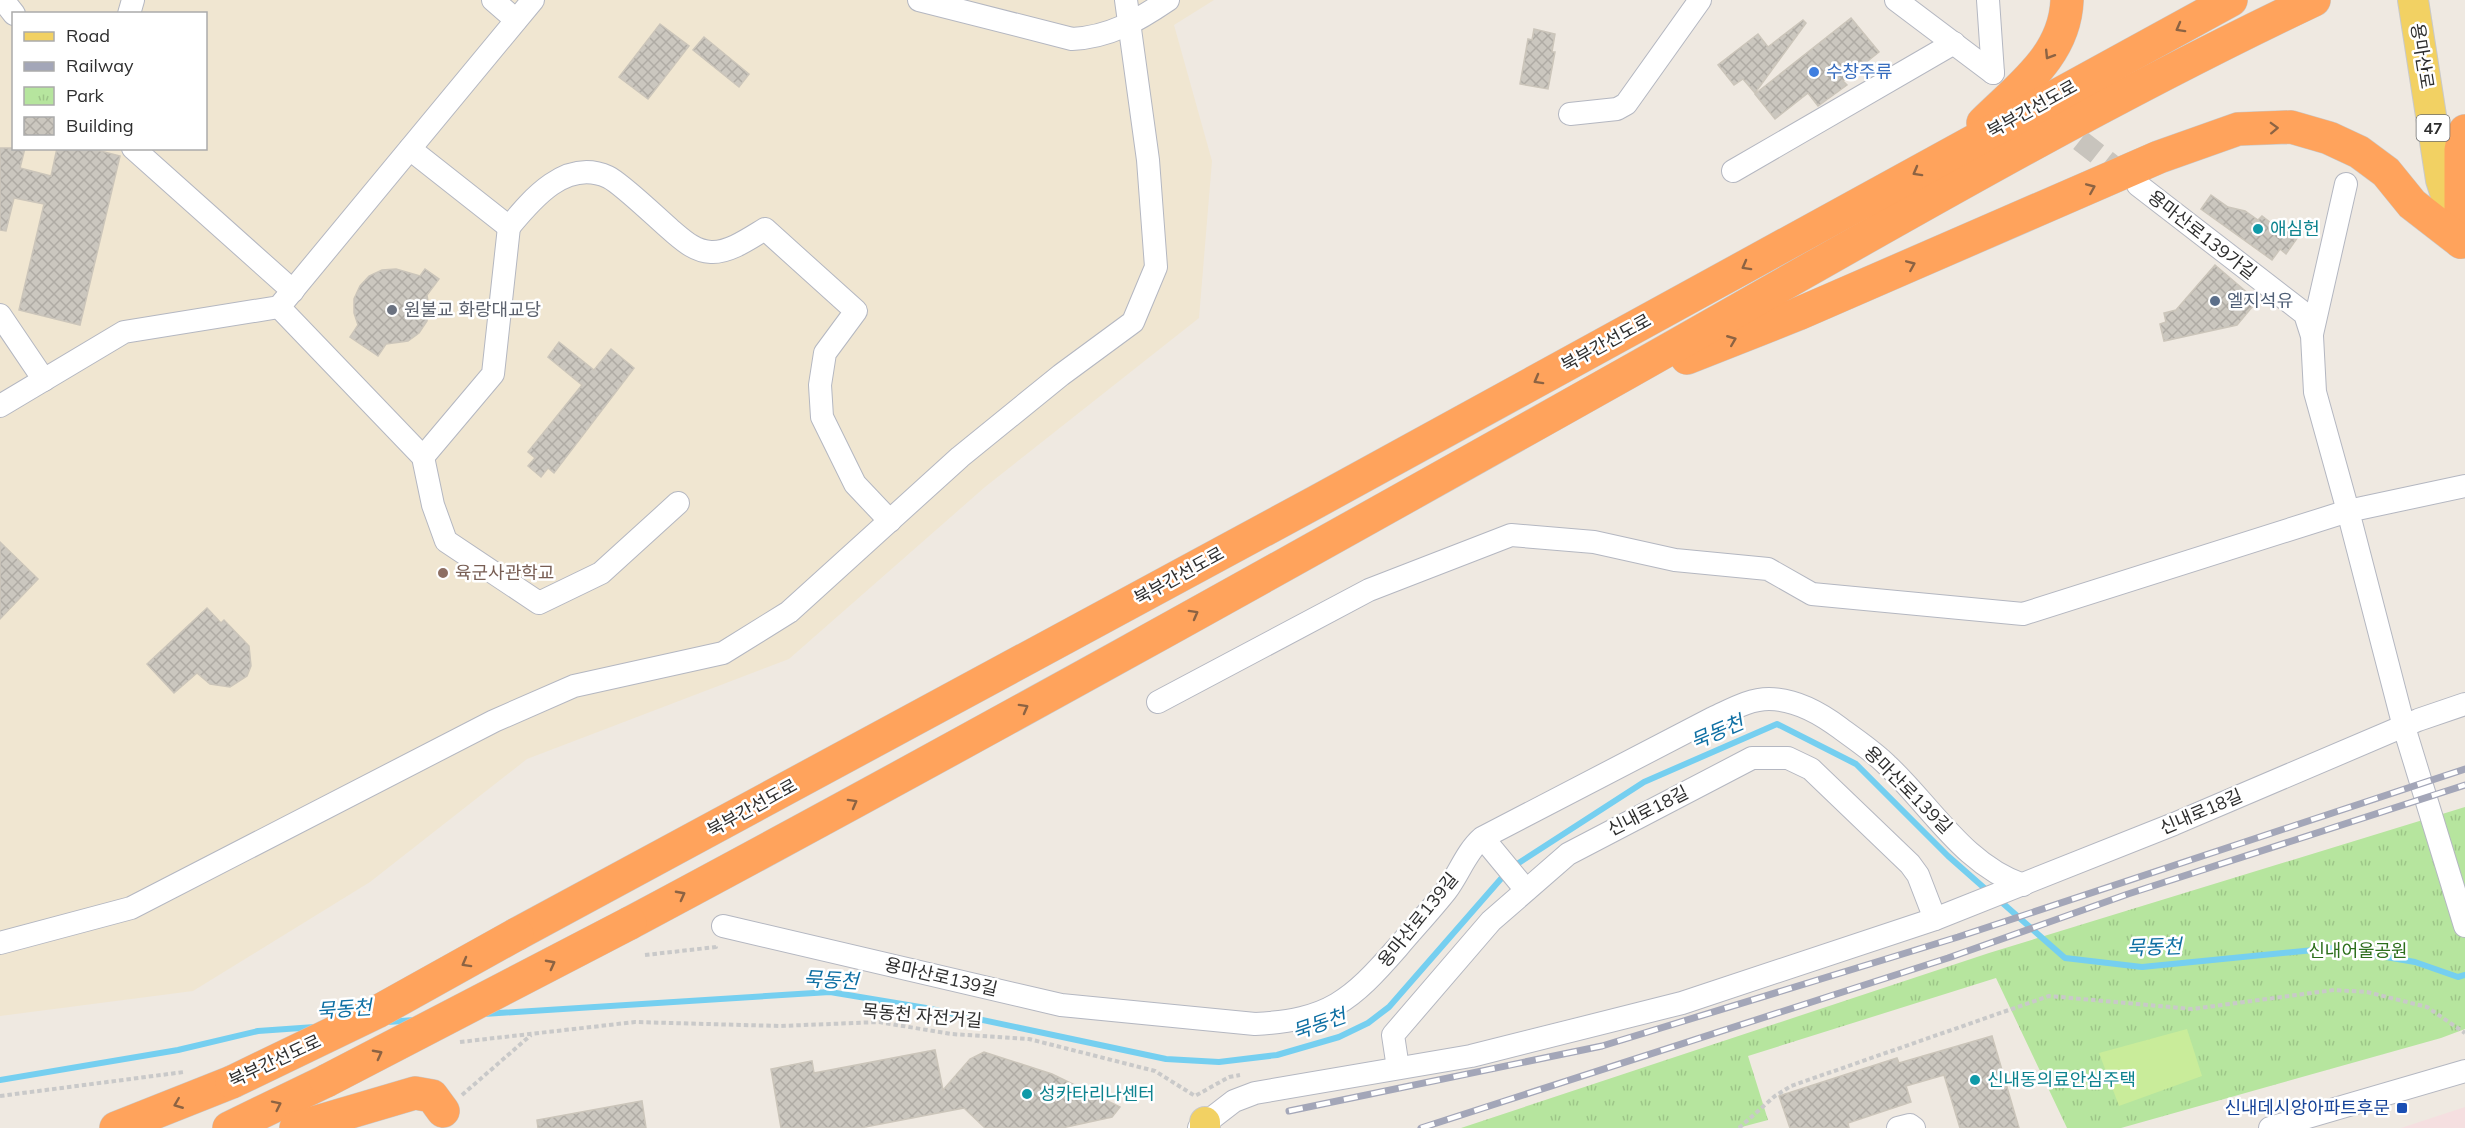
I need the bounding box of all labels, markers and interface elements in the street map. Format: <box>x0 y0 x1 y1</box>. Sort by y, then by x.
legend <box>12 12 207 150</box>
one-way arrow <box>2176 21 2186 32</box>
street label: 용마산로 <box>2406 21 2439 90</box>
text: Road <box>66 24 110 47</box>
one-way arrow <box>2045 48 2056 59</box>
text: Railway <box>66 54 134 77</box>
place label: 수창주류 <box>1826 60 1892 83</box>
marker: 수창주류 <box>1807 65 1821 79</box>
street label: 북부간선도로 <box>1983 74 2081 143</box>
text: Park <box>66 84 105 107</box>
text: Building <box>66 114 134 137</box>
road number: 47 <box>2416 115 2450 141</box>
one-way arrow <box>2270 122 2279 134</box>
one-way arrow <box>1913 165 1923 176</box>
one-way arrow <box>2084 183 2095 195</box>
street label: 용마산로139가길 <box>2143 185 2261 284</box>
place label: 애심헌 <box>2270 217 2320 240</box>
marker: 애심헌 <box>2251 222 2265 236</box>
one-way arrow <box>1742 259 1752 270</box>
one-way arrow <box>1905 260 1916 272</box>
place label: 엘지석유 <box>2227 289 2293 312</box>
marker: 엘지석유 <box>2208 294 2222 308</box>
place label: 원불교 화랑대교당 <box>404 298 541 321</box>
marker: 원불교 화랑대교당 <box>385 303 399 317</box>
street label: 북부간선도로 <box>1557 308 1655 377</box>
one-way arrow <box>1725 335 1736 347</box>
one-way arrow <box>1534 373 1544 384</box>
street label: 북부간선도로 <box>1130 541 1228 610</box>
place label: 육군사관학교 <box>455 561 554 584</box>
marker: 육군사관학교 <box>436 566 450 580</box>
one-way arrow <box>1188 610 1198 621</box>
one-way arrow <box>1018 704 1028 716</box>
water label: 묵동천 <box>1687 708 1749 754</box>
street label: 용마산로139길 <box>1859 741 1957 839</box>
street label: 북부간선도로 <box>703 773 801 842</box>
street label: 신내로18길 <box>1603 780 1692 841</box>
street label: 신내로18길 <box>2156 784 2246 839</box>
one-way arrow <box>847 799 857 810</box>
street label: 용마산로139길 <box>1372 868 1463 972</box>
one-way arrow <box>675 891 686 902</box>
water label: 묵동천 <box>2126 933 2185 960</box>
park label: 신내어울공원 <box>2308 939 2408 962</box>
street label: 용마산로139길 <box>882 952 1000 1001</box>
one-way arrow <box>462 955 472 967</box>
one-way arrow <box>545 960 555 971</box>
water label: 묵동천 <box>803 966 862 994</box>
water label: 묵동천 <box>316 994 375 1023</box>
street label: 목동천 자전거길 <box>861 999 983 1032</box>
water label: 묵동천 <box>1289 1002 1351 1044</box>
street label: 북부간선도로 <box>225 1029 325 1092</box>
one-way arrow <box>372 1050 383 1061</box>
place label: 신내동의료안심주택 <box>1987 1068 2136 1091</box>
marker: 신내동의료안심주택 <box>1968 1073 1982 1087</box>
place label: 성카타리나센터 <box>1039 1082 1155 1105</box>
marker: 성카타리나센터 <box>1020 1087 1034 1101</box>
one-way arrow <box>173 1096 183 1109</box>
place label: 신내데시앙아파트후문 <box>2224 1096 2390 1119</box>
one-way arrow <box>271 1100 282 1112</box>
marker: 신내데시앙아파트후문 <box>2395 1101 2409 1115</box>

